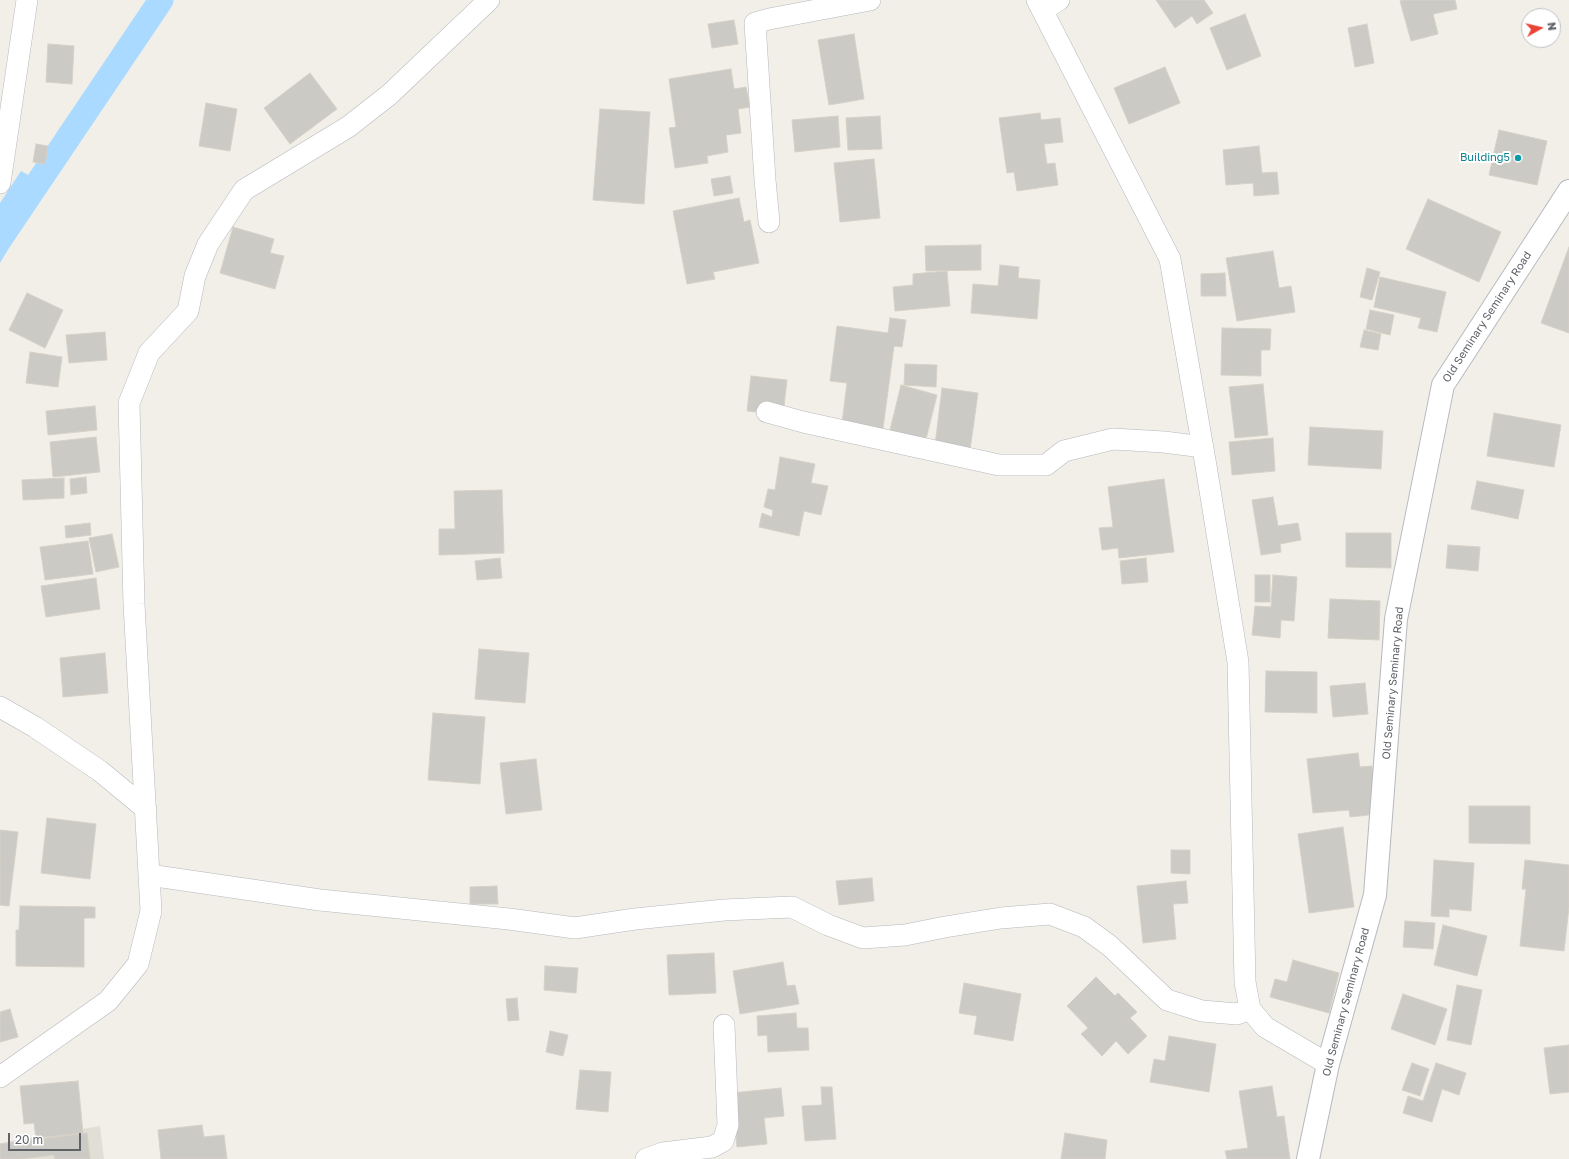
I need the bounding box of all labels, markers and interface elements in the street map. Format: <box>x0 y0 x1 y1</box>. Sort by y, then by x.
north arrow <box>1521 8 1561 48</box>
text: N <box>1545 21 1559 31</box>
place label: Building5 <box>1460 151 1510 165</box>
marker: Building5 <box>1513 153 1523 163</box>
street label: Old Seminary Seminary Road <box>1440 249 1534 385</box>
street label: Old Seminary Seminary Road <box>1380 606 1406 760</box>
street label: Old Seminary Seminary Road <box>1320 926 1372 1078</box>
scale bar <box>10 1125 83 1151</box>
text: 20 m <box>15 1132 43 1147</box>

